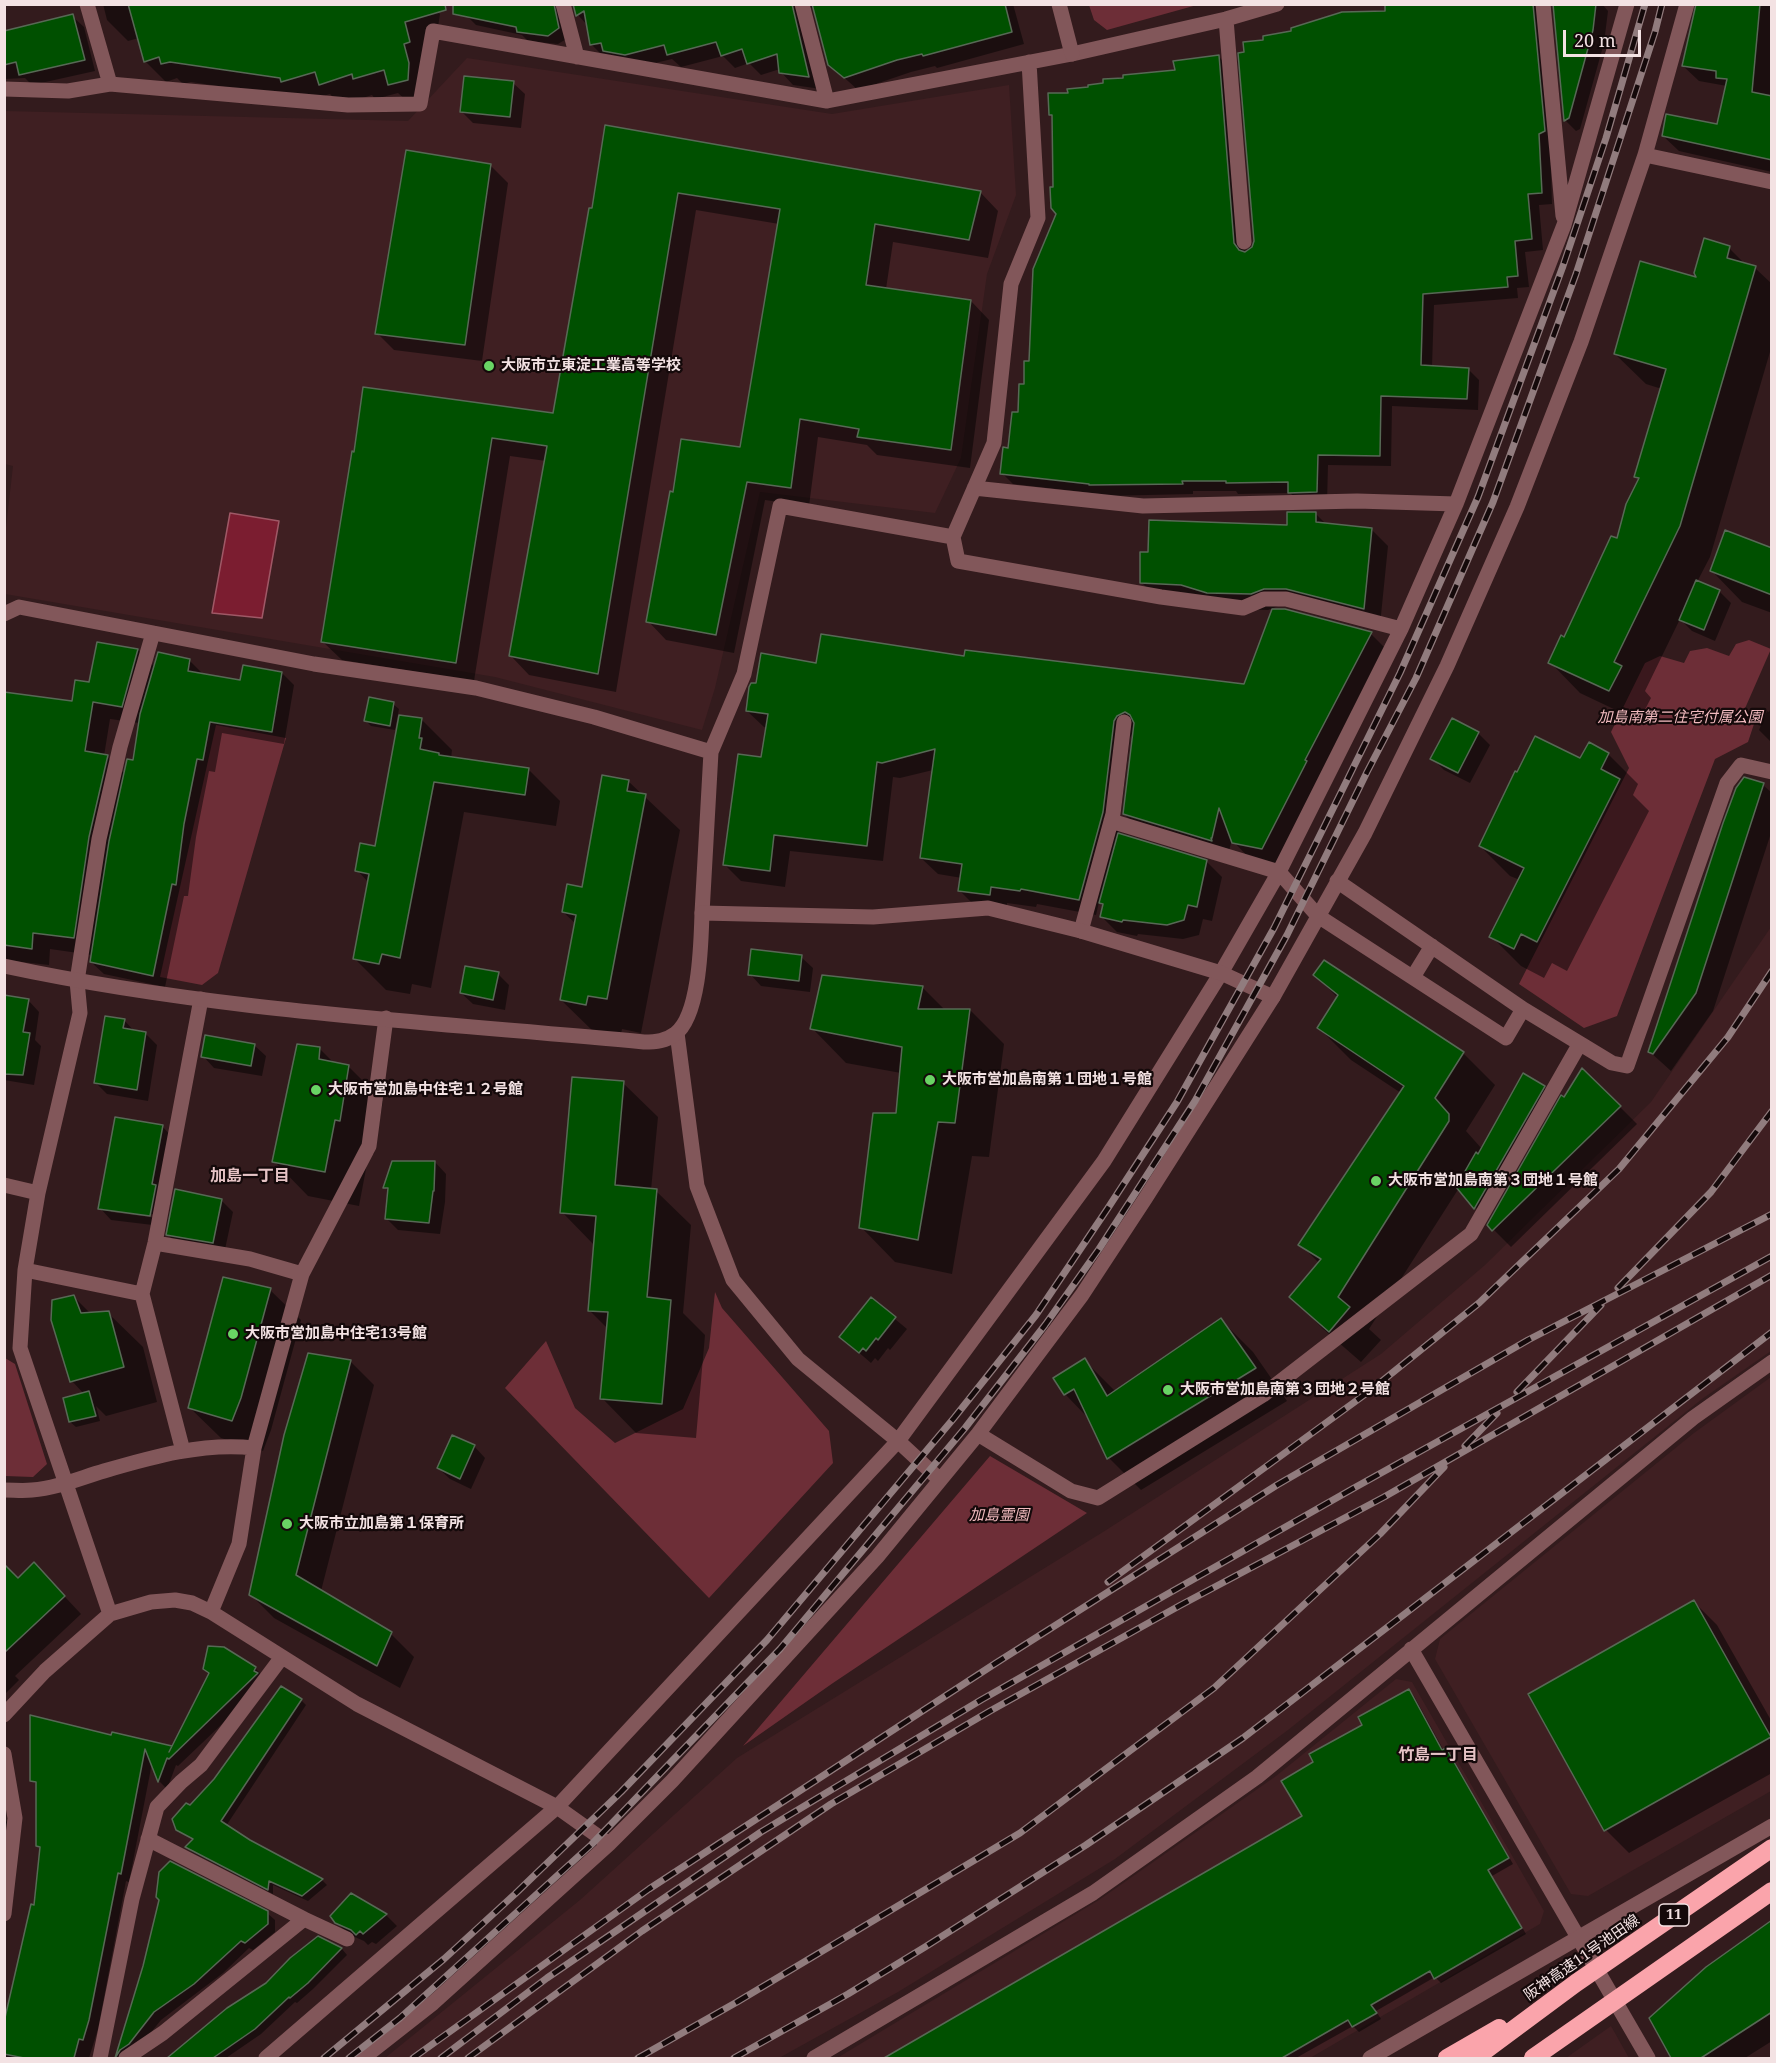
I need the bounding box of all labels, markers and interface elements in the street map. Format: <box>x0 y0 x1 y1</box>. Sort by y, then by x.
scale bar <box>1566 18 1644 56</box>
text: 20 m <box>1574 28 1616 52</box>
place label: 大阪市立東淀工業高等学校 <box>501 357 681 375</box>
marker: 大阪市立東淀工業高等学校 <box>482 359 496 373</box>
park label: 加島南第二住宅付属公園 <box>1598 709 1762 727</box>
place label: 大阪市営加島南第１団地１号館 <box>942 1071 1152 1089</box>
marker: 大阪市営加島南第１団地１号館 <box>923 1073 937 1087</box>
place label: 大阪市営加島中住宅１２号館 <box>328 1081 523 1099</box>
marker: 大阪市営加島中住宅１２号館 <box>309 1083 323 1097</box>
district label: 加島一丁目 <box>210 1166 290 1186</box>
place label: 大阪市営加島南第３団地１号館 <box>1388 1172 1598 1190</box>
marker: 大阪市営加島南第３団地１号館 <box>1369 1174 1383 1188</box>
place label: 大阪市営加島中住宅13号館 <box>245 1325 427 1343</box>
marker: 大阪市営加島中住宅13号館 <box>226 1327 240 1341</box>
place label: 大阪市営加島南第３団地２号館 <box>1180 1381 1390 1399</box>
marker: 大阪市営加島南第３団地２号館 <box>1161 1383 1175 1397</box>
park label: 加島霊園 <box>969 1507 1029 1525</box>
place label: 大阪市立加島第１保育所 <box>299 1515 464 1533</box>
marker: 大阪市立加島第１保育所 <box>280 1517 294 1531</box>
district label: 竹島一丁目 <box>1398 1745 1478 1765</box>
road number: 11 <box>1659 1904 1689 1926</box>
street label: 阪神高速11号池田線 <box>1521 1911 1643 2005</box>

